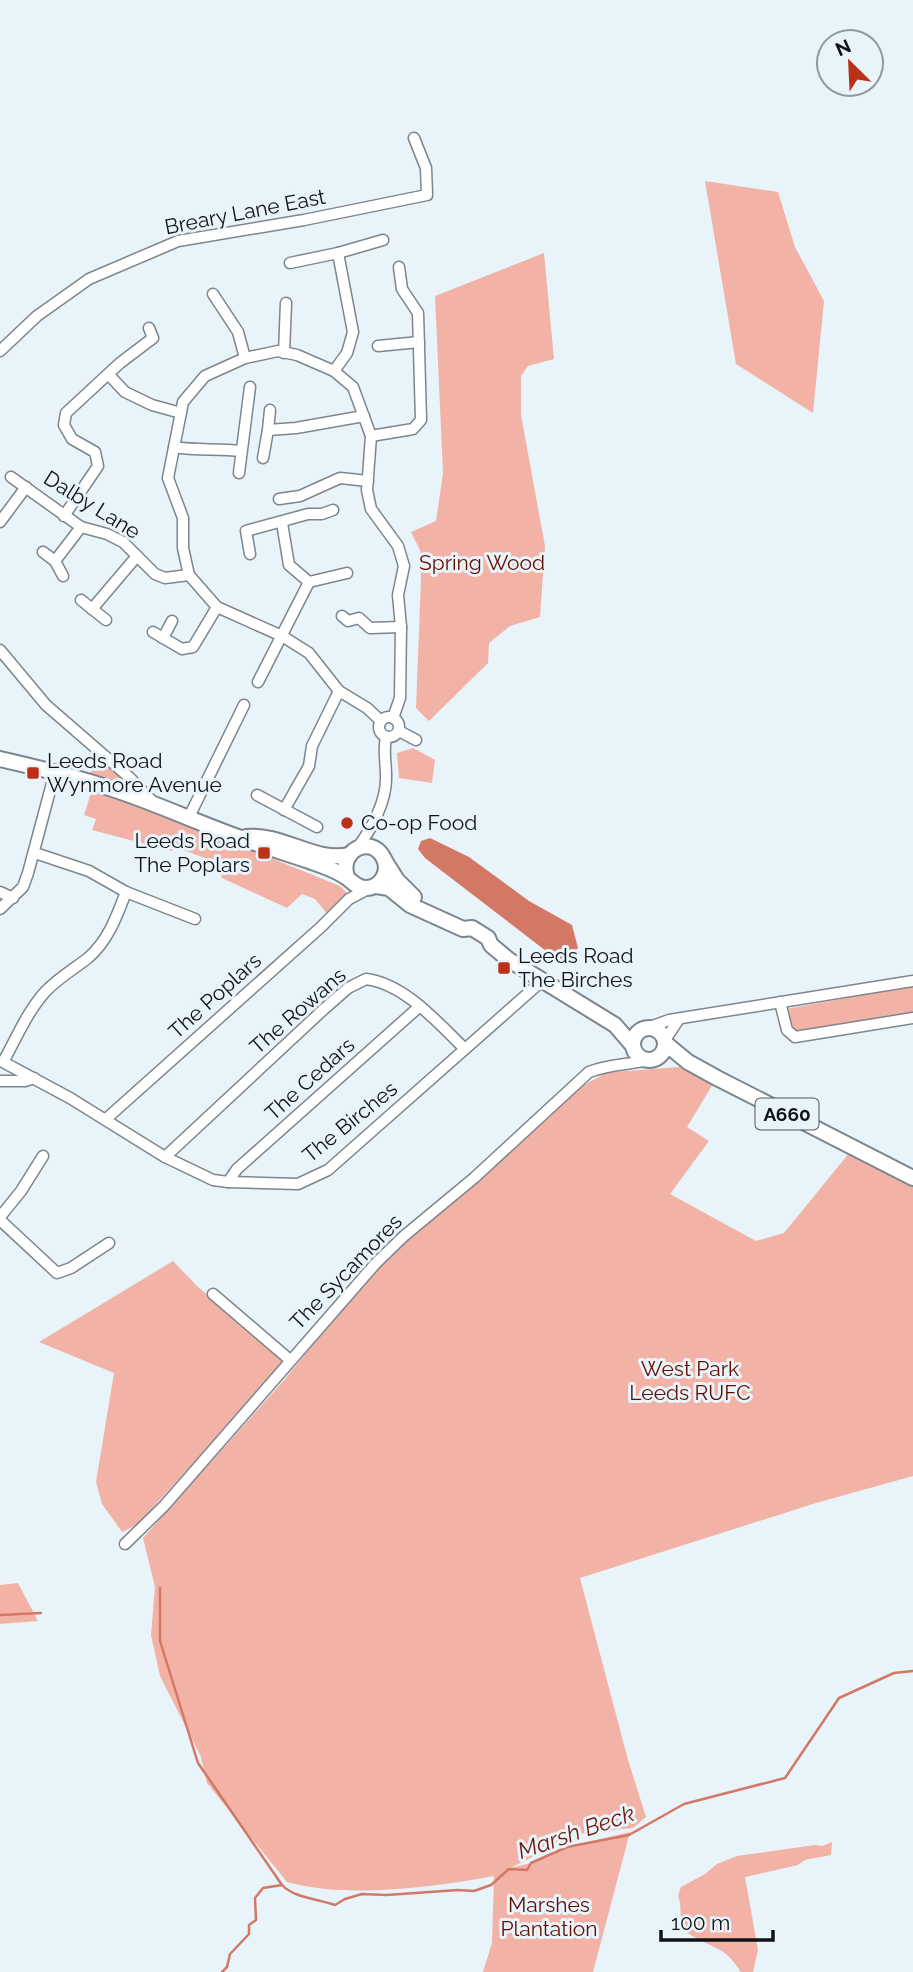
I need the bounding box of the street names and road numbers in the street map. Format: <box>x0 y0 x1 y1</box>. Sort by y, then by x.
street label: Breary Lane East <box>162 184 327 239</box>
street label: Dalby Lane <box>39 465 145 544</box>
street label: The Poplars <box>163 948 266 1044</box>
street label: The Rowans <box>245 962 351 1059</box>
street label: The Cedars <box>260 1032 359 1125</box>
street label: The Birches <box>297 1076 402 1167</box>
road number: A660 <box>756 1098 818 1130</box>
street label: The Sycamores <box>284 1209 407 1334</box>

